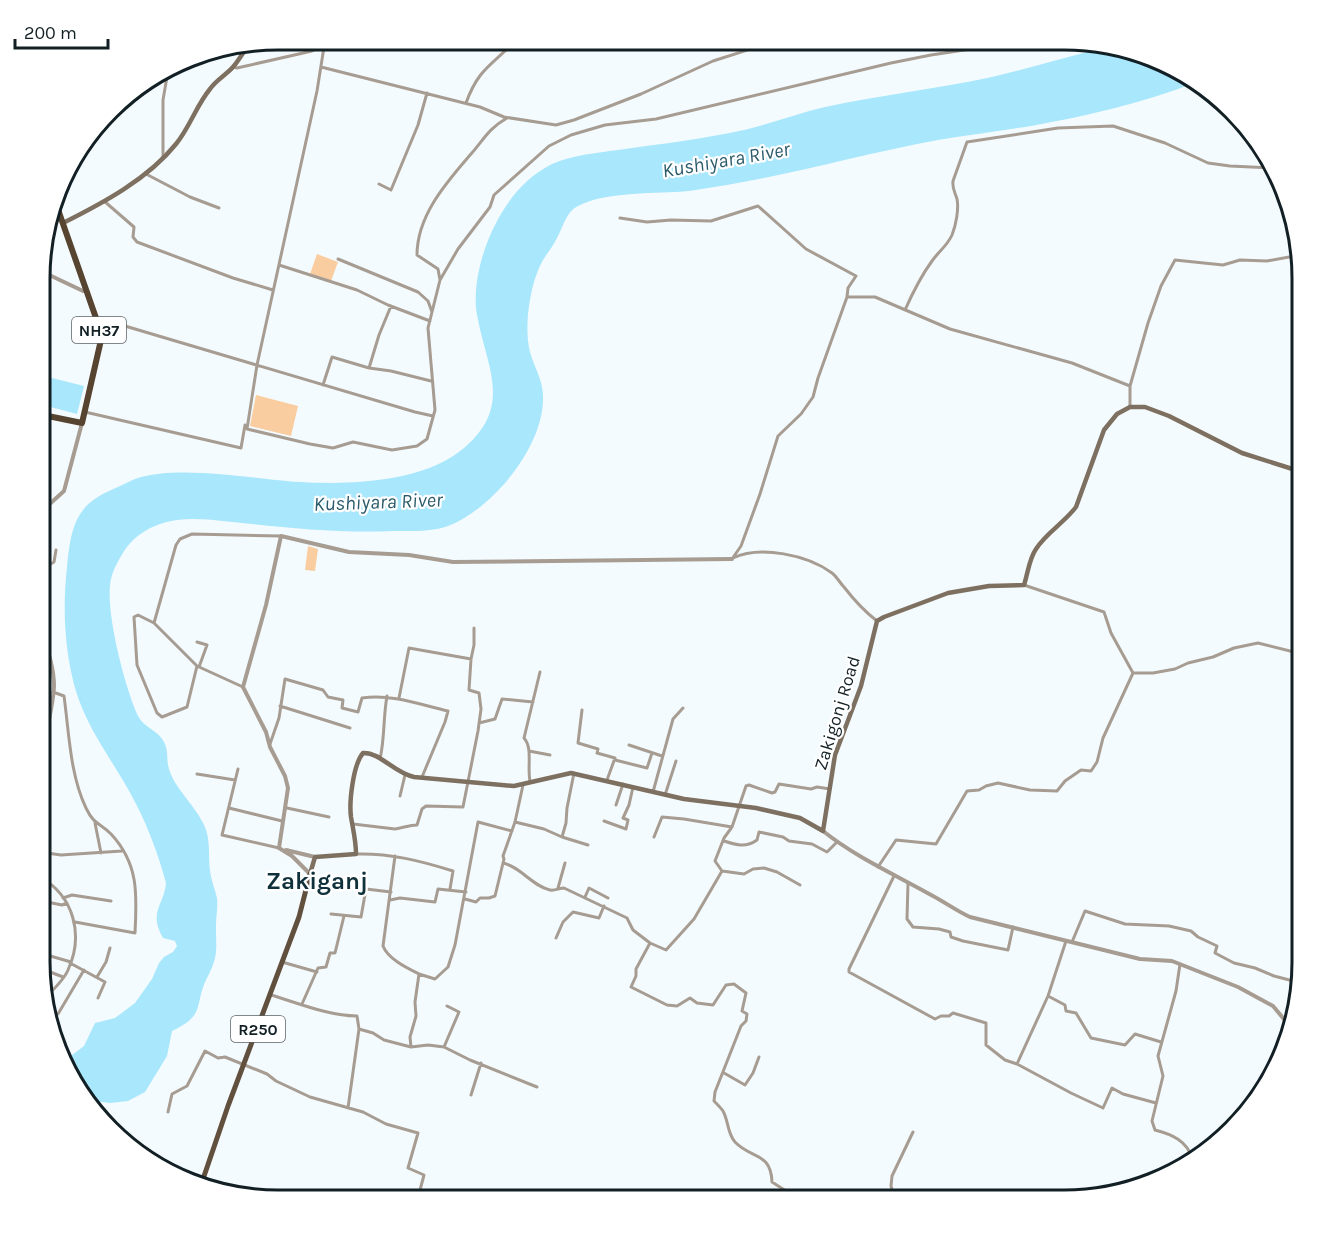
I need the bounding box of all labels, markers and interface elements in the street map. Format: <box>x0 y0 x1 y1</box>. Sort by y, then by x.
scale bar <box>15 12 108 50</box>
text: 200 m <box>24 22 77 44</box>
water label: Kushiyara River <box>660 137 793 183</box>
road number: NH37 <box>72 317 126 343</box>
water label: Kushiyara River <box>313 488 444 516</box>
street label: Zakigonj Road <box>809 653 865 773</box>
district label: Zakiganj <box>266 867 368 895</box>
road number: R250 <box>231 1016 285 1042</box>

